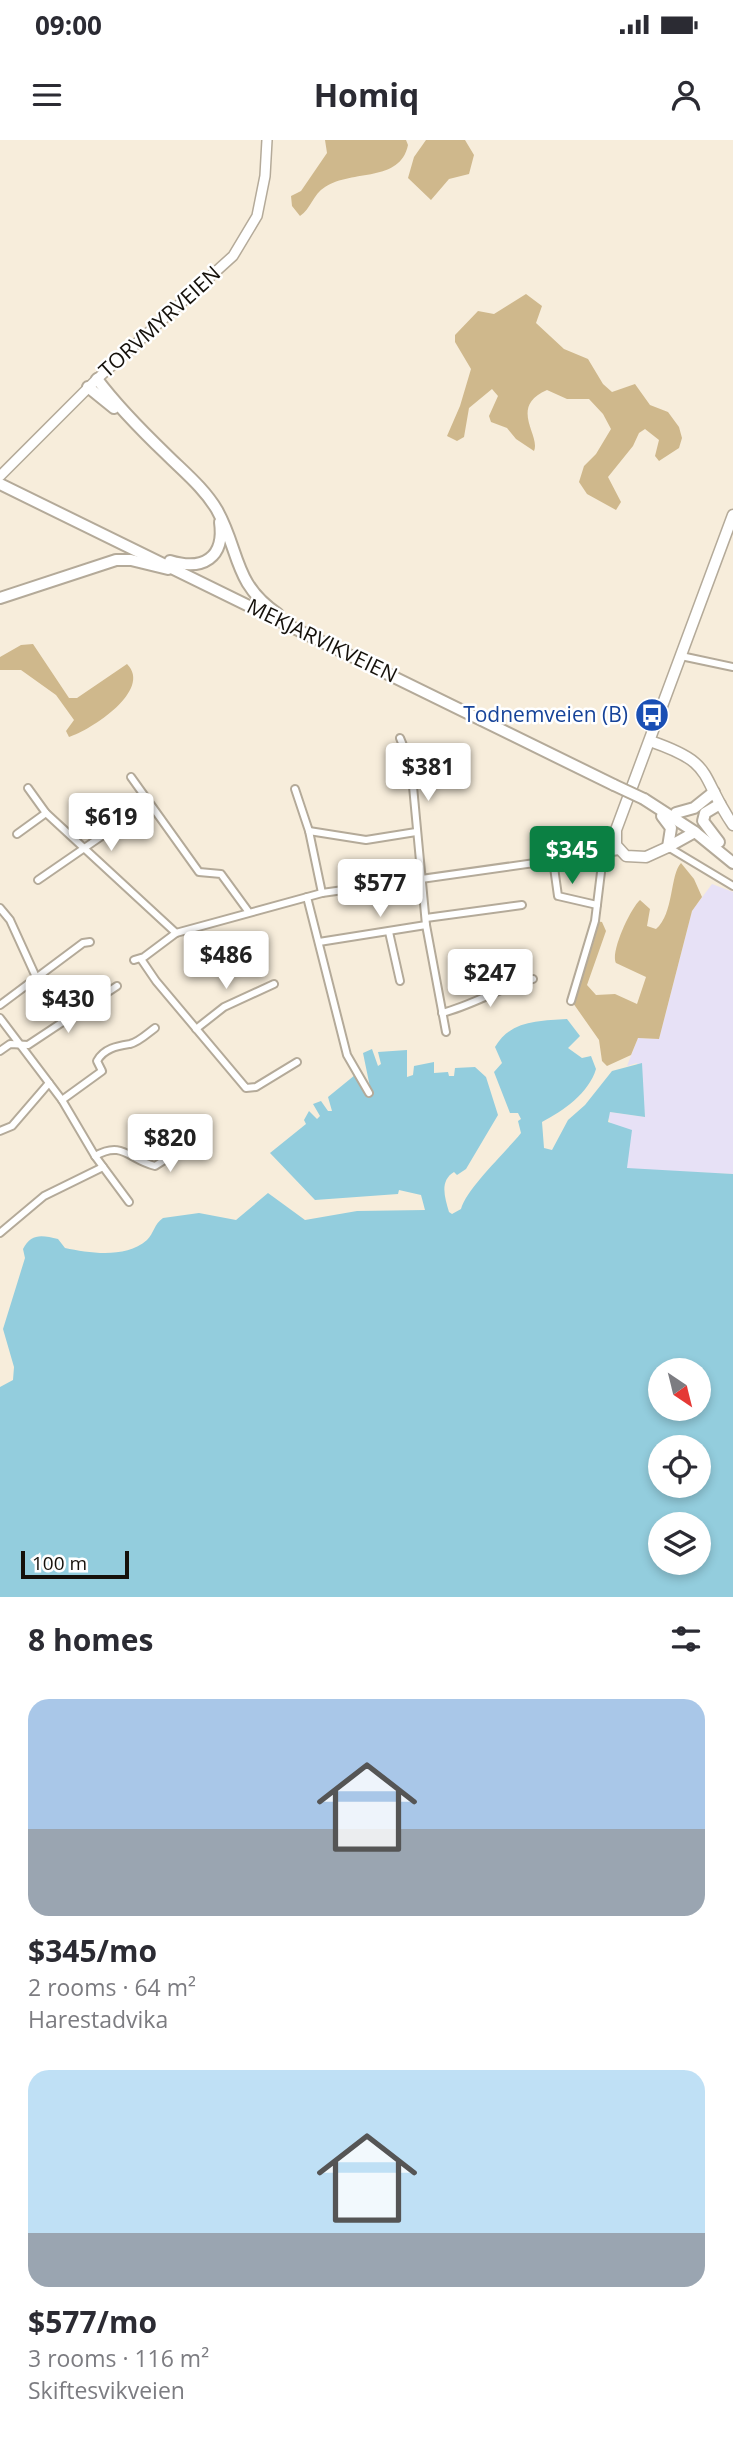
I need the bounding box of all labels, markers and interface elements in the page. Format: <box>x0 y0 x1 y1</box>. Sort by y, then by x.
text: 09:00 <box>35 7 102 43</box>
text: Homiq <box>314 73 419 116</box>
icon: menu <box>28 76 66 114</box>
icon: person <box>667 76 705 114</box>
street label: TORVMYRVEIEN <box>93 259 226 383</box>
street label: MEKJARVIKVEIEN <box>243 592 402 689</box>
bus stop icon: Todnemveien (B) <box>633 696 671 734</box>
place label: Todnemveien (B) <box>463 700 628 728</box>
pin: $381 <box>387 744 469 803</box>
text: $381 <box>402 750 454 782</box>
pin: $619 <box>70 794 152 853</box>
text: $619 <box>85 800 137 832</box>
pin: $345 <box>531 826 613 886</box>
text: $345 <box>546 833 598 865</box>
pin: $577 <box>339 860 421 919</box>
text: $577 <box>354 866 406 898</box>
pin: $486 <box>185 932 267 991</box>
text: $486 <box>200 938 252 970</box>
pin: $247 <box>449 950 531 1009</box>
text: $247 <box>464 956 516 988</box>
pin: $430 <box>27 976 109 1035</box>
text: $430 <box>42 982 94 1014</box>
pin: $820 <box>129 1114 211 1174</box>
text: $820 <box>144 1121 196 1153</box>
north arrow <box>648 1358 710 1421</box>
map controls <box>648 1358 711 1575</box>
button: locate <box>648 1435 711 1498</box>
button: layers <box>648 1512 711 1575</box>
scale bar <box>21 1548 130 1580</box>
text: 100 m <box>32 1550 87 1576</box>
text: 8 homes <box>28 1619 153 1660</box>
icon: filters <box>667 1620 705 1658</box>
icon: home <box>304 1744 430 1870</box>
text: $345/mo <box>28 1930 157 1971</box>
text: 2 rooms · 64 m² <box>28 1971 196 2003</box>
text: Harestadvika <box>28 2003 168 2035</box>
icon: home <box>304 2115 430 2241</box>
text: $577/mo <box>28 2301 157 2342</box>
text: 3 rooms · 116 m² <box>28 2342 209 2374</box>
text: Skiftesvikveien <box>28 2374 185 2406</box>

